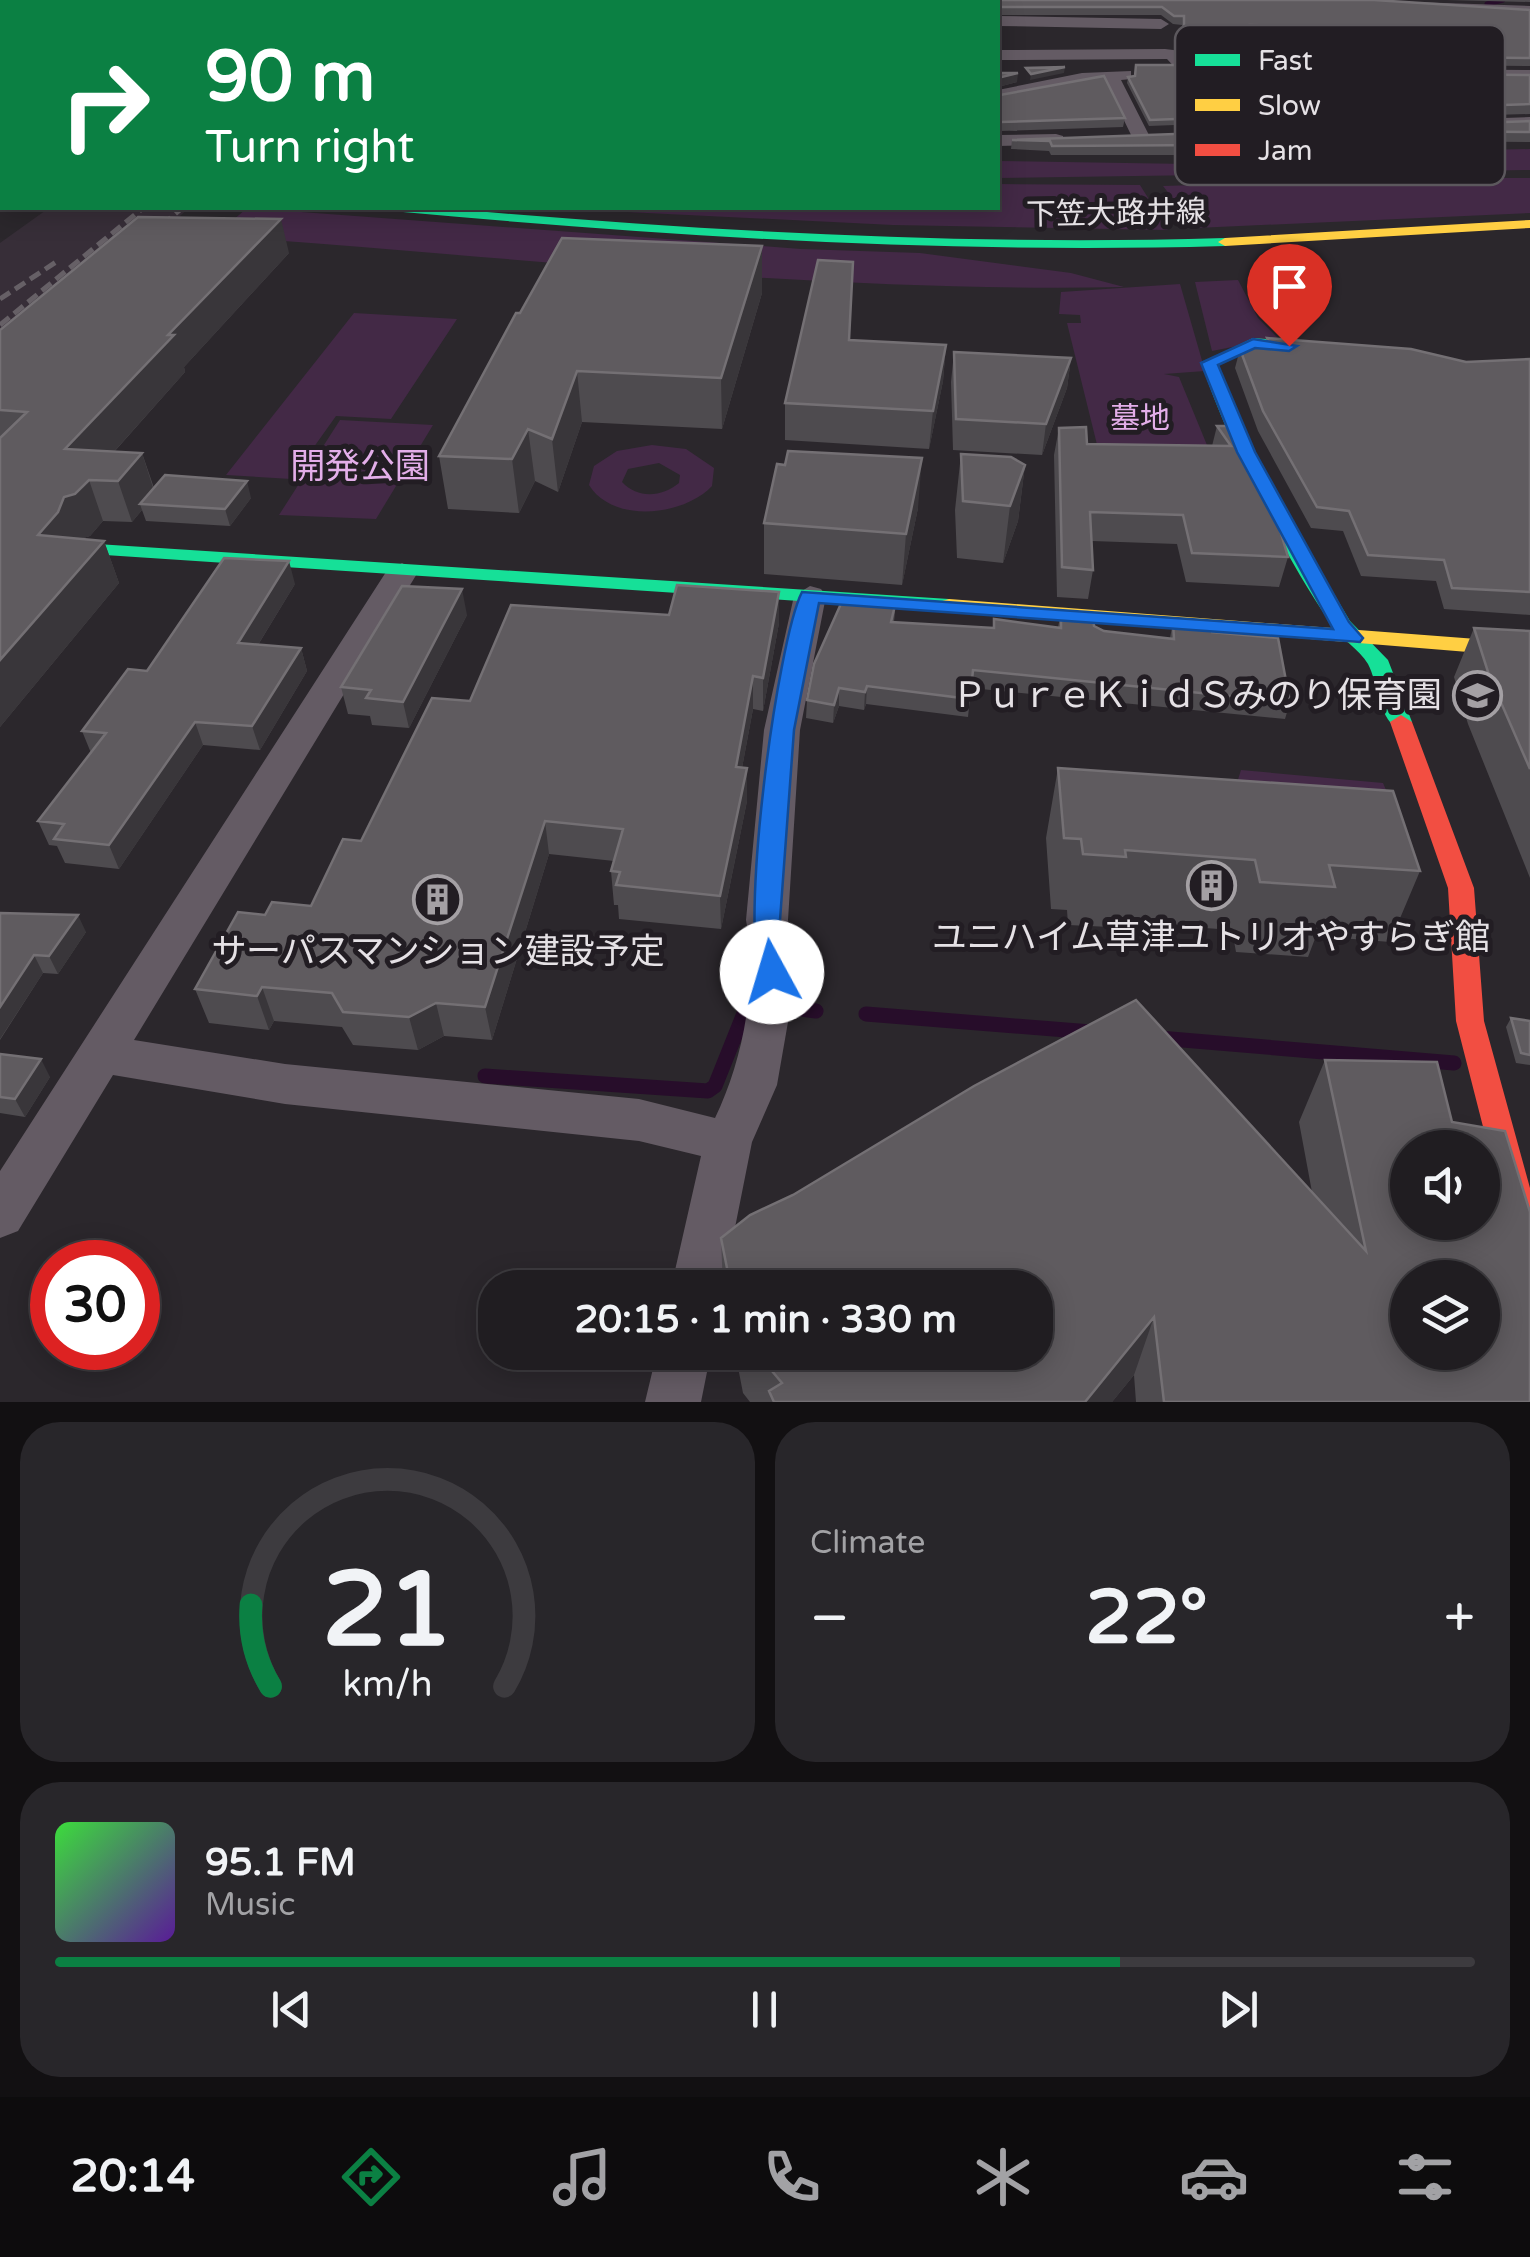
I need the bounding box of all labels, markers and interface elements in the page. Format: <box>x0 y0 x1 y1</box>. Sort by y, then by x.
legend <box>1175 25 1505 185</box>
text: 90 m <box>205 36 375 120</box>
icon: right <box>40 40 170 170</box>
text: Fast <box>1258 44 1313 78</box>
text: Slow <box>1258 89 1321 123</box>
text: Turn right <box>205 121 414 175</box>
text: Jam <box>1258 134 1313 168</box>
street label: 下笠大路井線 <box>1026 193 1206 234</box>
pin <box>1247 244 1332 347</box>
icon: arrive <box>1262 259 1317 314</box>
park label: 墓地 <box>1110 400 1170 437</box>
park label: 開発公園 <box>290 446 430 488</box>
school or university icon: ＰｕｒｅＫｉｄＳみのり保育園 <box>1451 669 1503 721</box>
place label: ＰｕｒｅＫｉｄＳみのり保育園 <box>952 675 1442 717</box>
building icon: ユニハイム草津ユトリオやすらぎ館 <box>1185 859 1237 911</box>
building icon: サーパスマンション建設予定 <box>412 873 464 925</box>
place label: ユニハイム草津ユトリオやすらぎ館 <box>932 917 1490 959</box>
position arrow <box>720 920 824 1024</box>
place label: サーパスマンション建設予定 <box>211 931 665 973</box>
map controls <box>1390 1130 1500 1370</box>
button: sound <box>1390 1130 1500 1240</box>
speed limit sign: 30 <box>30 1240 160 1370</box>
button: layers <box>1390 1260 1500 1370</box>
text: 20:15 · 1 min · 330 m <box>574 1297 957 1343</box>
text: Climate <box>810 1524 925 1562</box>
text: 21 <box>322 1549 453 1674</box>
text: 22° <box>1085 1573 1208 1663</box>
text: − <box>810 1586 849 1652</box>
text: + <box>1444 1586 1475 1652</box>
text: km/h <box>343 1663 432 1706</box>
text: 95.1 FM <box>205 1840 356 1886</box>
text: Music <box>205 1886 295 1924</box>
icon: previous <box>264 1982 319 2037</box>
icon: pause <box>737 1982 792 2037</box>
icon: next <box>1211 1982 1266 2037</box>
icon: directions <box>336 2142 406 2212</box>
icon: music <box>547 2142 617 2212</box>
icon: phone <box>757 2142 827 2212</box>
icon: climate <box>968 2142 1038 2212</box>
icon: car <box>1179 2142 1249 2212</box>
icon: filters <box>1390 2142 1460 2212</box>
text: 20:14 <box>70 2150 195 2204</box>

